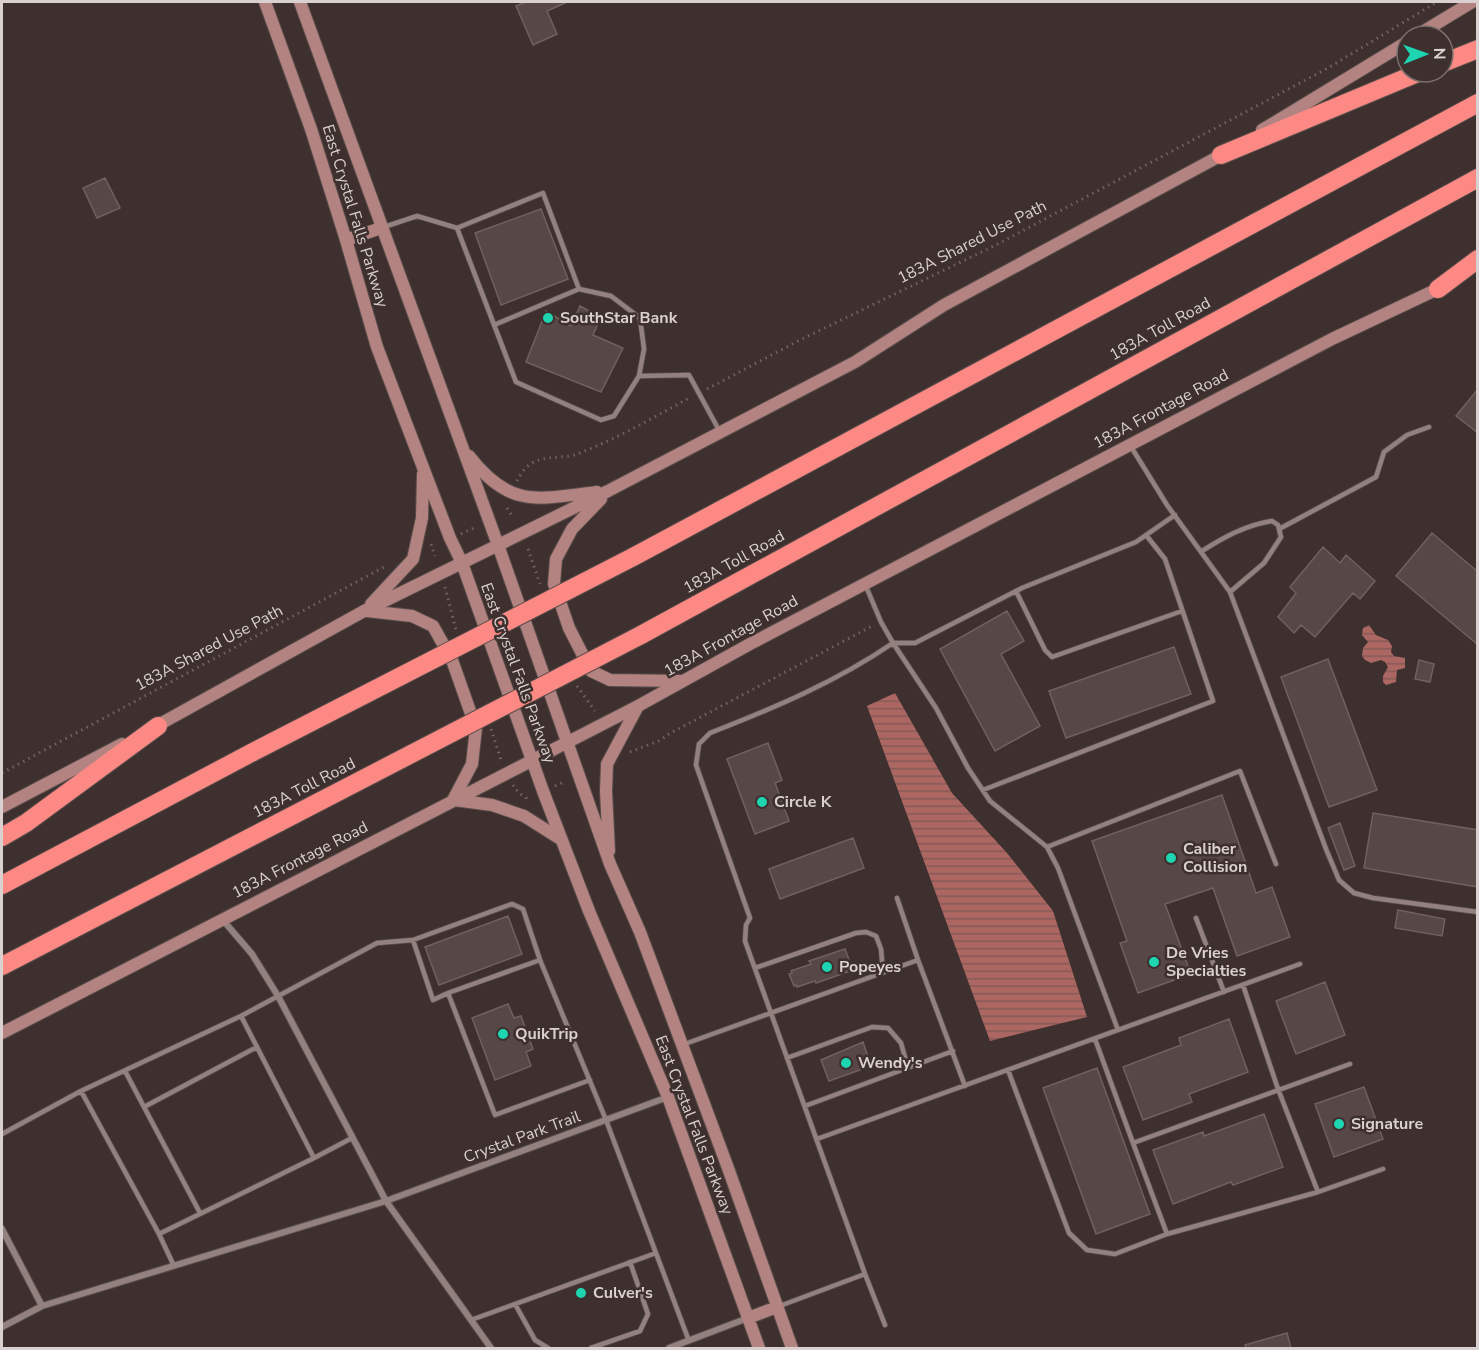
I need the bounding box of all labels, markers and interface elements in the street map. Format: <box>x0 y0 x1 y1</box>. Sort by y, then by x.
north arrow <box>1395 24 1455 84</box>
text: N <box>1428 48 1450 60</box>
street label: East Crystal Falls Parkway <box>317 122 394 311</box>
street label: 183A Shared Use Path <box>894 195 1050 289</box>
street label: 183A Toll Road <box>1105 292 1215 366</box>
place label: SouthStar Bank <box>560 307 678 329</box>
marker: SouthStar Bank <box>541 311 555 325</box>
street label: 183A Frontage Road <box>1090 364 1232 454</box>
street label: 183A Toll Road <box>679 525 789 599</box>
street label: East Crystal Falls Parkway <box>475 580 561 767</box>
street label: 183A Frontage Road <box>660 590 802 682</box>
street label: 183A Shared Use Path <box>131 600 287 696</box>
street label: 183A Toll Road <box>249 753 359 823</box>
place label: Circle K <box>774 791 833 813</box>
marker: Circle K <box>755 795 769 809</box>
street label: 183A Frontage Road <box>228 816 372 904</box>
place label: Caliber Collision <box>1183 838 1247 878</box>
marker: Caliber Collision <box>1164 851 1178 865</box>
place label: De Vries Specialties <box>1166 942 1247 982</box>
marker: De Vries Specialties <box>1147 955 1161 969</box>
place label: Popeyes <box>839 956 901 978</box>
marker: Popeyes <box>820 960 834 974</box>
place label: QuikTrip <box>515 1023 578 1045</box>
marker: QuikTrip <box>496 1027 510 1041</box>
street label: East Crystal Falls Parkway <box>650 1032 739 1219</box>
place label: Wendy's <box>858 1052 923 1074</box>
marker: Wendy's <box>839 1056 853 1070</box>
street label: Crystal Park Trail <box>461 1106 584 1168</box>
place label: Signature <box>1351 1113 1424 1135</box>
marker: Signature <box>1332 1117 1346 1131</box>
place label: Culver's <box>593 1282 653 1304</box>
marker: Culver's <box>574 1286 588 1300</box>

